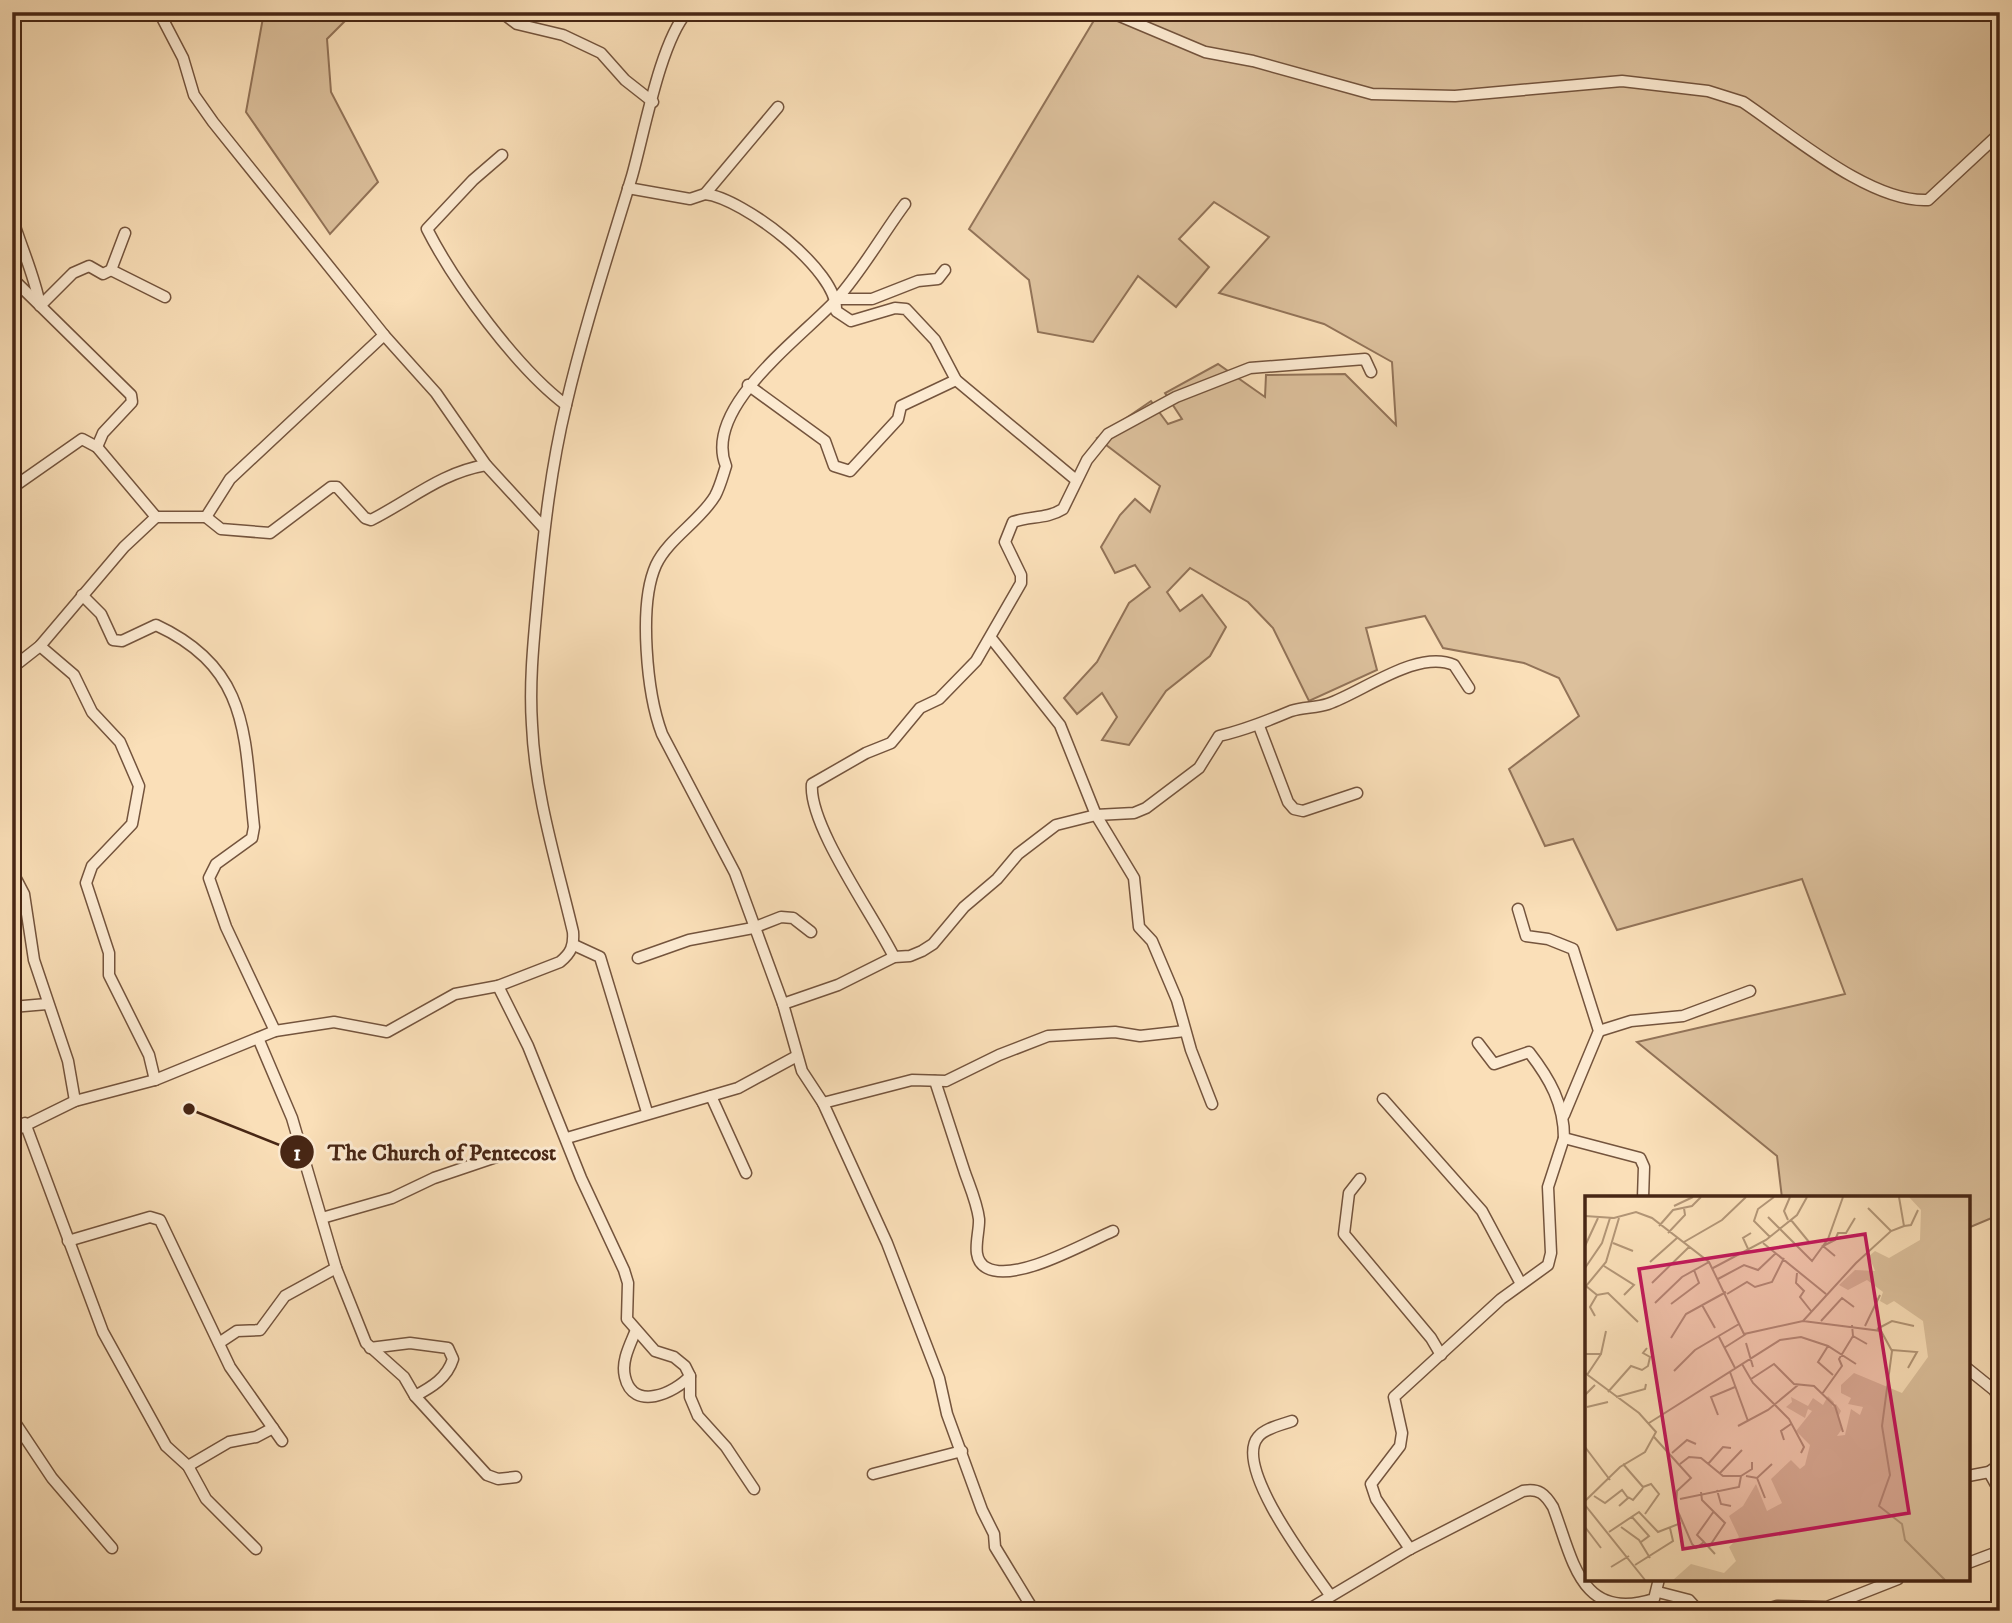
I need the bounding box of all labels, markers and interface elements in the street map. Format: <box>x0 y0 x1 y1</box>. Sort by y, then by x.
callout: The Church of Pentecost <box>279 1130 571 1174</box>
text: The Church of Pentecost <box>327 1139 557 1168</box>
text: 1 <box>293 1141 301 1167</box>
inset map <box>1585 1196 1970 1581</box>

